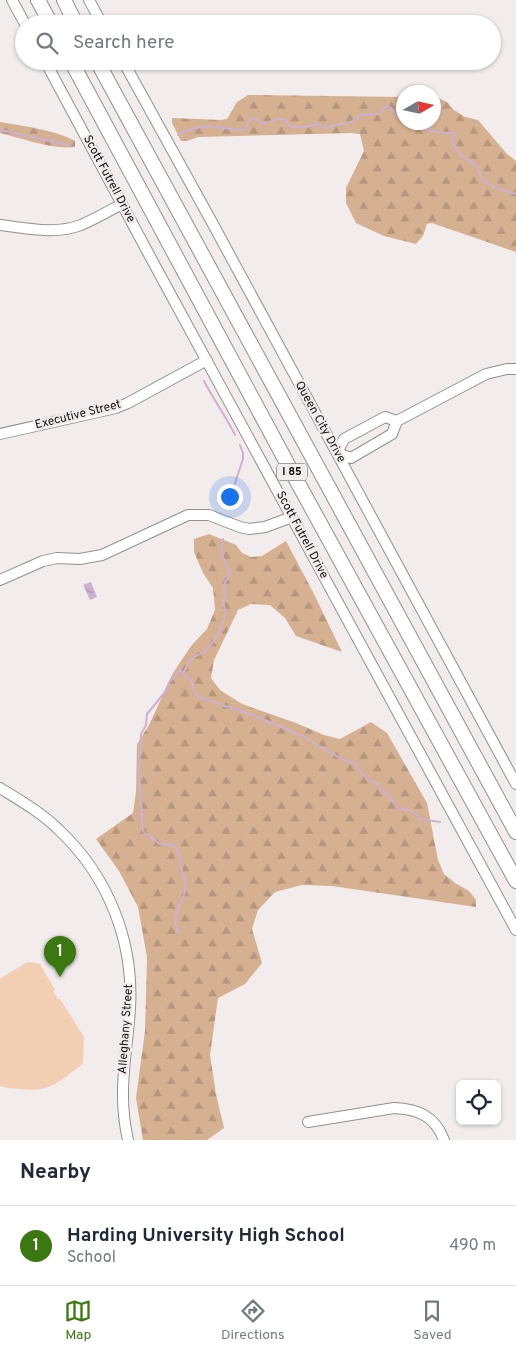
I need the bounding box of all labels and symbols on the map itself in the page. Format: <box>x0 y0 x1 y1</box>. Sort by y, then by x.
north arrow <box>396 85 441 130</box>
street label: Scott Futrell Drive <box>79 132 139 226</box>
street label: Queen City Drive <box>291 378 349 466</box>
street label: Executive Street <box>33 397 123 433</box>
road number: I 85 <box>277 464 307 481</box>
your location <box>217 484 243 510</box>
street label: Scott Futrell Drive <box>272 488 332 582</box>
pin: 1 <box>44 936 76 977</box>
street label: Alleghany Street <box>115 984 137 1074</box>

